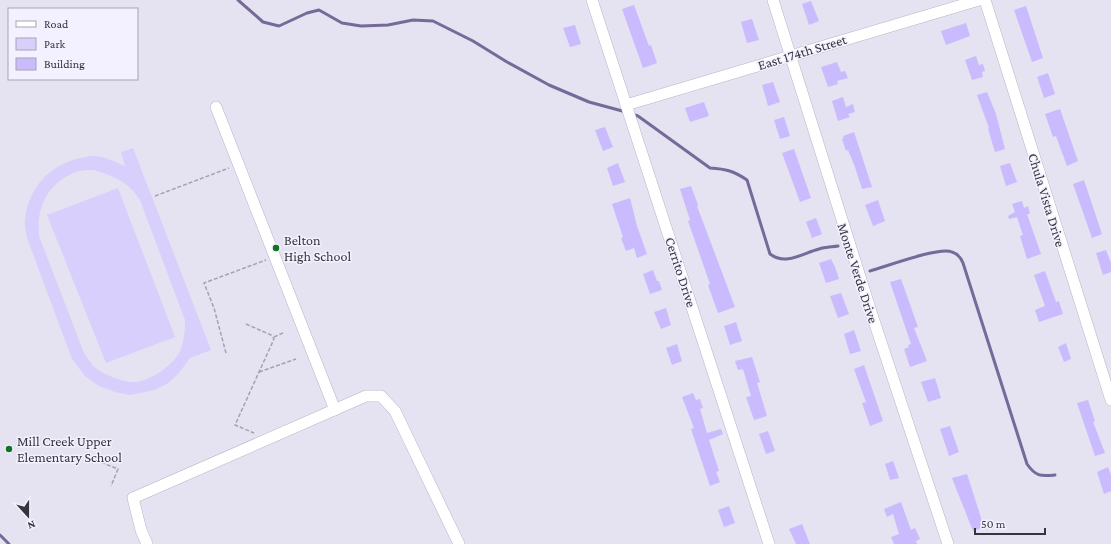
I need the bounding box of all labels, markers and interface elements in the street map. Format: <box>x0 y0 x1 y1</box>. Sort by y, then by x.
legend <box>8 8 138 80</box>
text: Road <box>44 17 69 31</box>
street label: East 174th Street <box>756 31 849 73</box>
text: Park <box>44 37 66 51</box>
text: Building <box>44 57 85 71</box>
street label: Chula Vista Drive <box>1025 151 1069 249</box>
street label: Monte Verde Drive <box>834 221 882 325</box>
place label: Belton High School <box>284 232 351 264</box>
street label: Cerrito Drive <box>662 235 700 309</box>
marker: Belton High School <box>271 243 281 253</box>
place label: Mill Creek Upper Elementary School <box>17 433 122 465</box>
marker: Mill Creek Upper Elementary School <box>4 444 14 454</box>
north arrow <box>8 496 48 536</box>
scale bar <box>975 510 1045 536</box>
text: 50 m <box>981 517 1006 531</box>
text: N <box>25 518 37 532</box>

